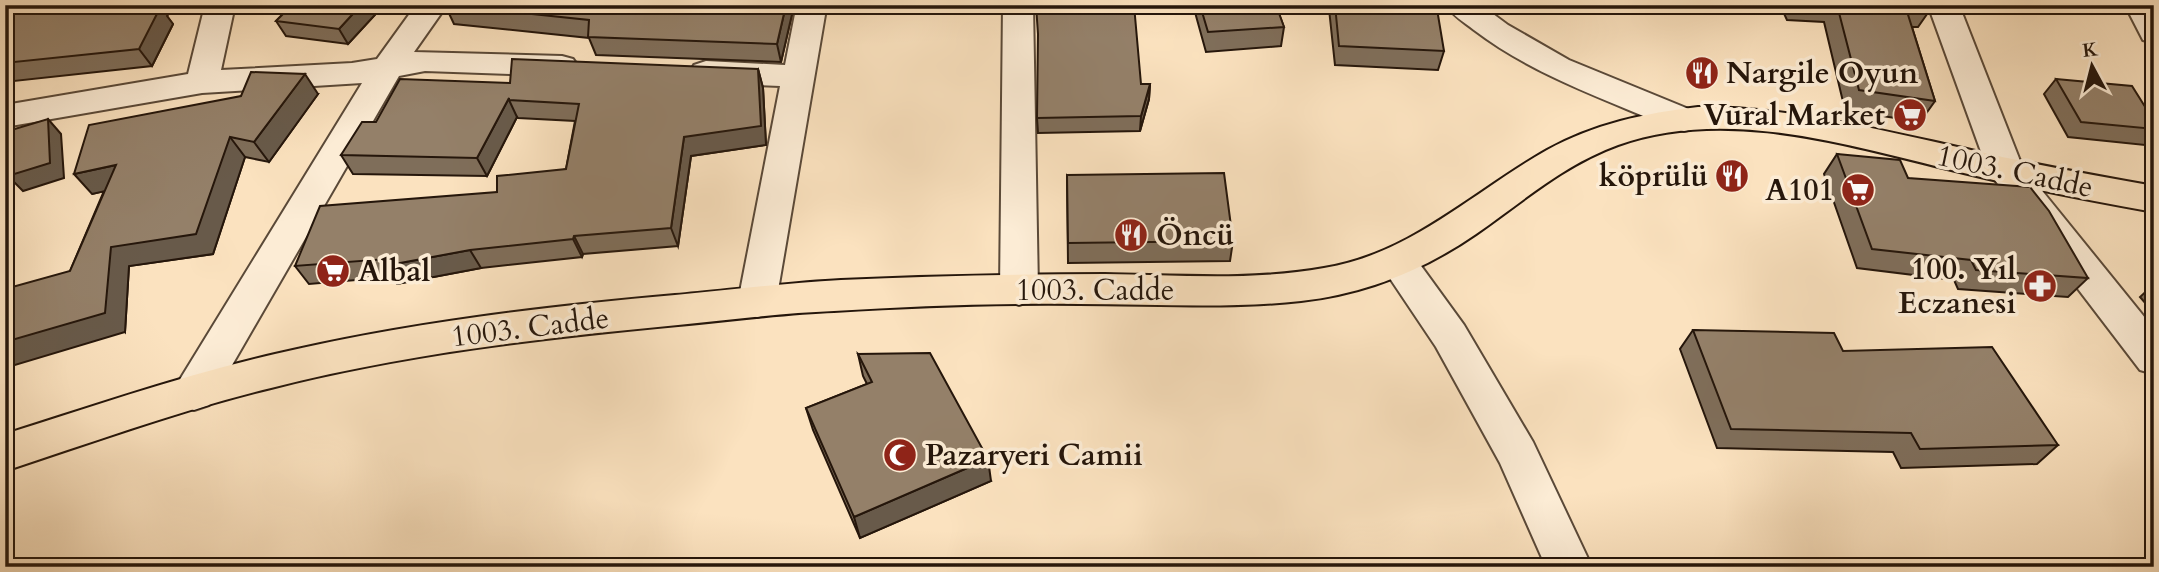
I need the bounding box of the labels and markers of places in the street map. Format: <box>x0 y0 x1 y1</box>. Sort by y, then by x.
place label: Nargile Oyun <box>1726 53 1918 94</box>
restaurant icon: Nargile Oyun <box>1683 54 1721 92</box>
place label: Vural Market <box>1704 95 1885 136</box>
supermarket icon: Vural Market <box>1891 96 1929 134</box>
place label: köprülü <box>1599 156 1708 197</box>
restaurant icon: köprülü <box>1713 157 1751 195</box>
place label: A101 <box>1765 170 1834 211</box>
supermarket icon: A101 <box>1839 171 1877 209</box>
place label: Öncü <box>1156 215 1234 256</box>
restaurant icon: Öncü <box>1112 216 1150 254</box>
place label: 100. Yıl Eczanesi <box>1898 249 2016 324</box>
place label: Albal <box>358 251 430 292</box>
supermarket icon: Albal <box>314 252 352 290</box>
pharmacy icon: 100. Yıl Eczanesi <box>2021 267 2059 305</box>
place label: Pazaryeri Camii <box>925 435 1143 476</box>
mosque icon: Pazaryeri Camii <box>881 436 919 474</box>

